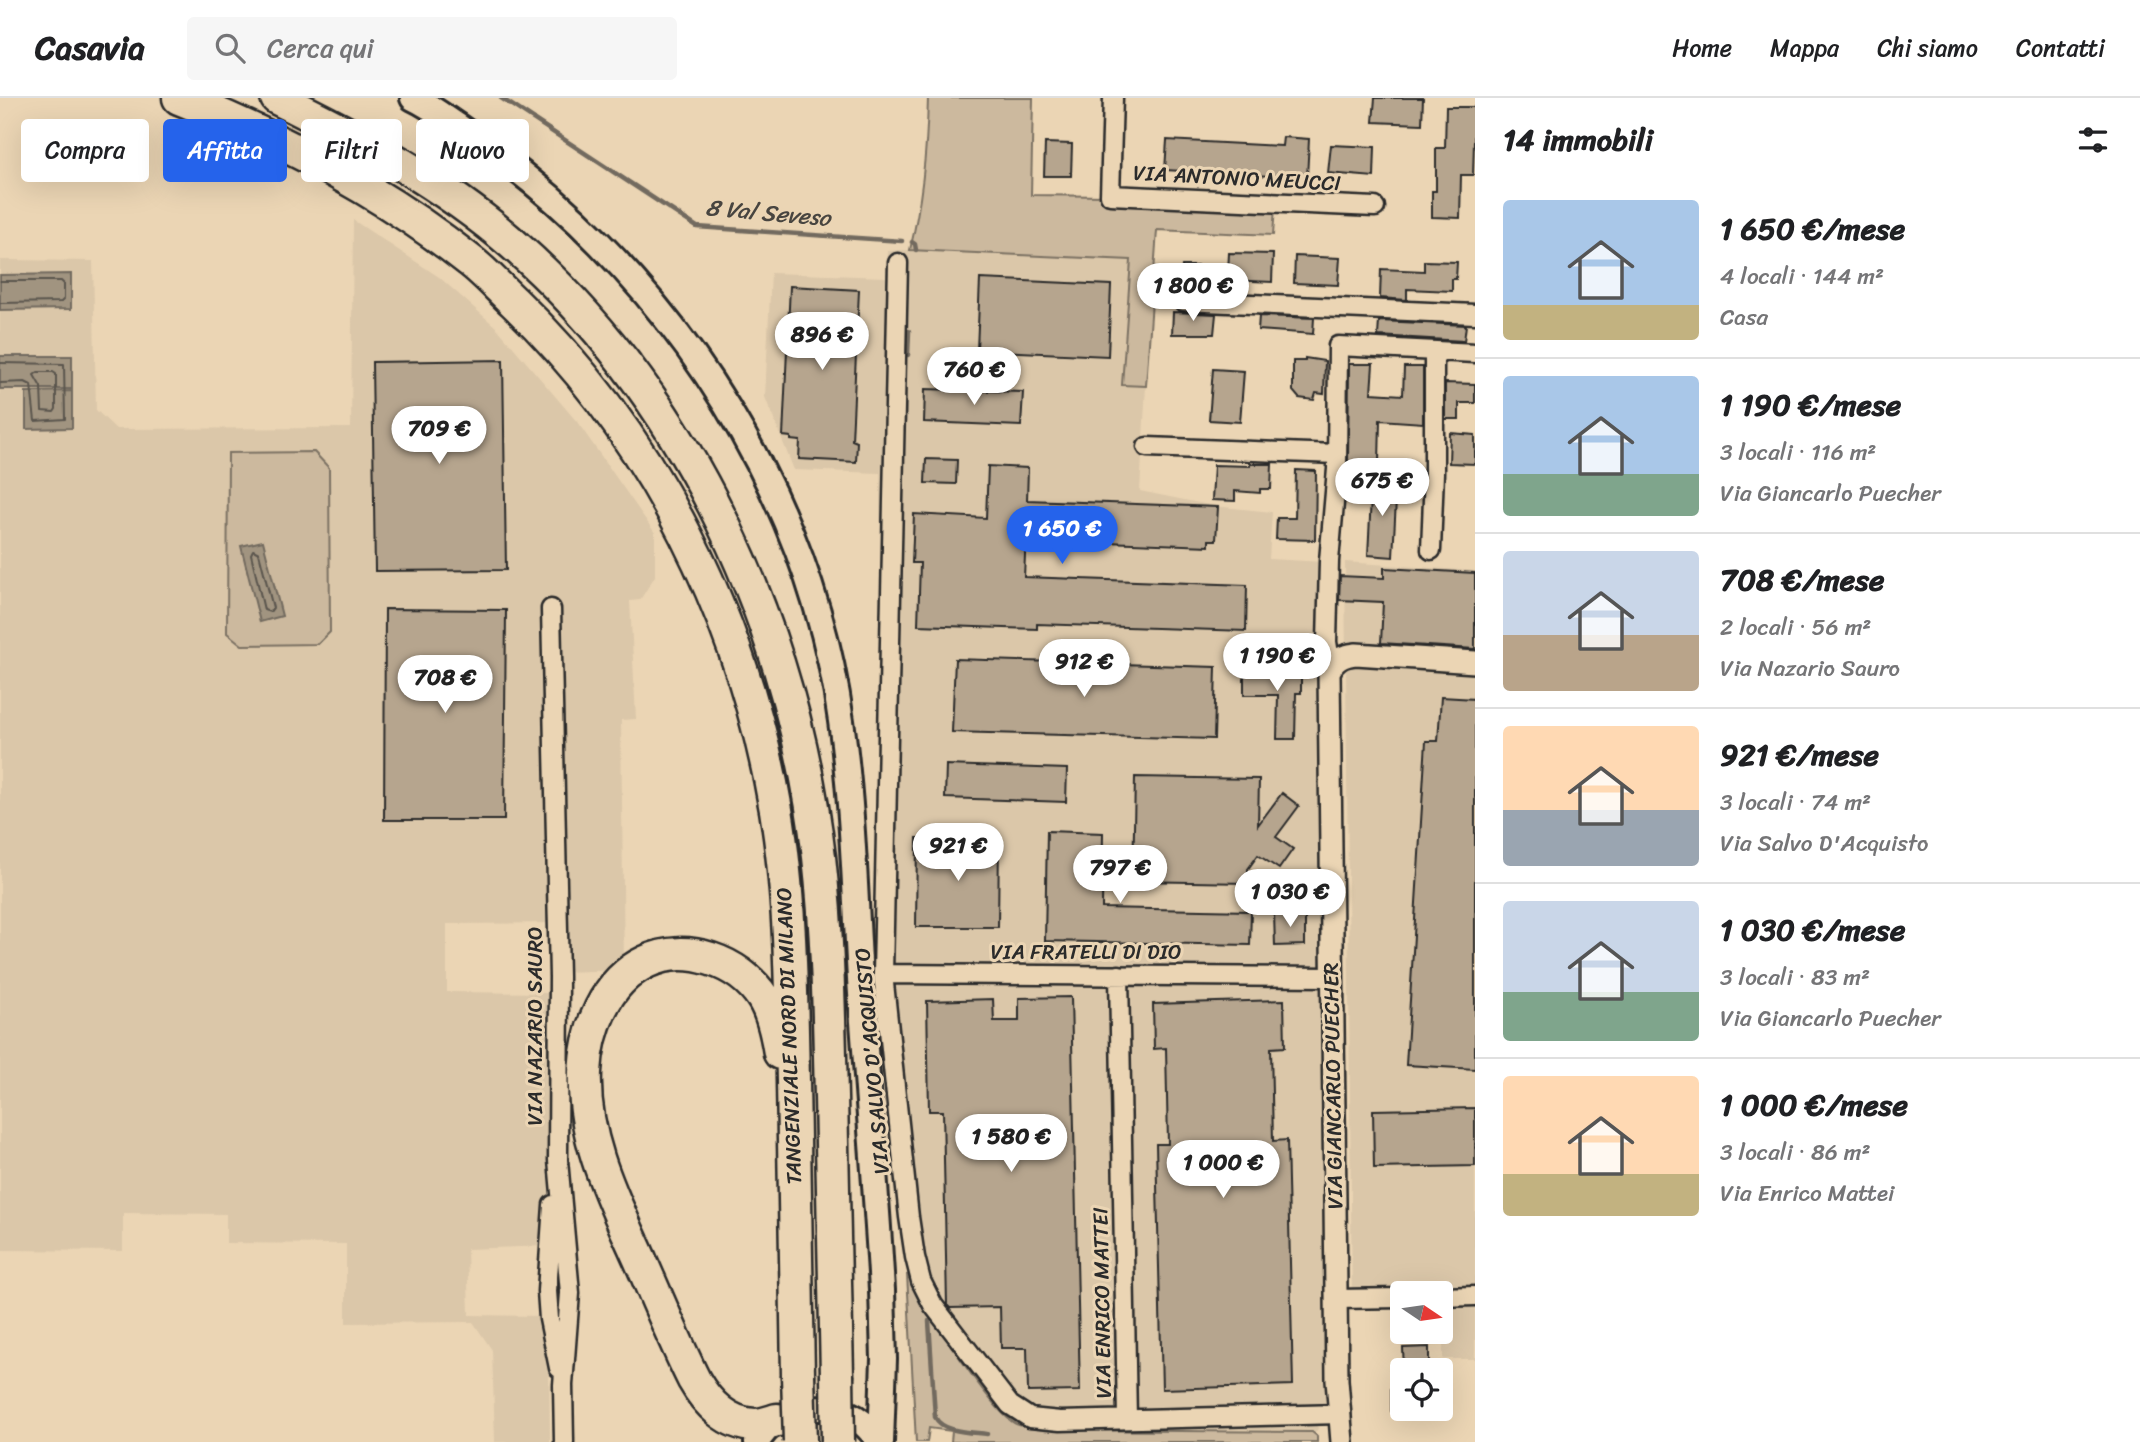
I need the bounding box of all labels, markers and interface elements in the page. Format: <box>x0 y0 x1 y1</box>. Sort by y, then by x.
search box <box>187 17 677 80</box>
text: Casavia <box>35 19 145 77</box>
text: Cerca qui <box>267 25 374 71</box>
text: Home <box>1672 27 1732 69</box>
text: Mappa <box>1770 27 1839 69</box>
text: Chi siamo <box>1877 27 1978 69</box>
text: Contatti <box>2016 27 2105 69</box>
icon: search <box>211 29 249 67</box>
text: 14 immobili <box>1503 113 1653 167</box>
chip: Compra <box>21 119 149 182</box>
chip: Affitta <box>163 119 287 182</box>
chip: Filtri <box>301 119 402 182</box>
chip: Nuovo <box>416 119 529 182</box>
icon: filters <box>2074 121 2112 159</box>
street label: VIA ANTONIO MEUCCI <box>1132 154 1342 202</box>
water label: 8 Val Seveso <box>704 187 834 239</box>
text: 1 650 €/mese <box>1720 202 1905 256</box>
icon: home <box>1559 228 1643 312</box>
text: 4 locali · 144 m² <box>1720 256 1884 297</box>
pin: 1 800 € <box>1128 264 1258 323</box>
text: 1 800 € <box>1153 265 1233 306</box>
text: Casa <box>1720 297 1768 338</box>
pin: 896 € <box>773 313 871 372</box>
text: 896 € <box>791 314 853 355</box>
pin: 760 € <box>925 348 1023 407</box>
text: 760 € <box>943 349 1005 390</box>
text: 1 190 €/mese <box>1720 378 1901 432</box>
icon: home <box>1559 404 1643 488</box>
pin: 709 € <box>390 406 488 466</box>
text: 709 € <box>407 408 471 449</box>
text: 3 locali · 116 m² <box>1720 432 1876 473</box>
pin: 675 € <box>1333 458 1431 518</box>
text: 675 € <box>1351 460 1413 501</box>
text: Via Giancarlo Puecher <box>1720 473 1941 514</box>
pin: 1 650 € <box>997 506 1127 566</box>
text: 1 650 € <box>1023 508 1101 549</box>
text: 708 €/mese <box>1720 553 1884 607</box>
icon: home <box>1559 579 1643 663</box>
text: 2 locali · 56 m² <box>1720 607 1871 648</box>
pin: 1 190 € <box>1212 634 1342 693</box>
text: 1 190 € <box>1239 635 1315 676</box>
pin: 912 € <box>1035 640 1133 699</box>
text: 912 € <box>1055 641 1113 682</box>
text: Via Nazario Sauro <box>1720 648 1900 689</box>
pin: 708 € <box>396 656 494 715</box>
text: 708 € <box>414 657 476 698</box>
text: 921 €/mese <box>1720 728 1879 782</box>
icon: home <box>1559 754 1643 838</box>
text: 3 locali · 74 m² <box>1720 782 1871 823</box>
text: Via Salvo D'Acquisto <box>1720 823 1929 864</box>
pin: 921 € <box>909 824 1007 883</box>
text: 921 € <box>929 825 987 866</box>
pin: 797 € <box>1071 846 1169 905</box>
text: 797 € <box>1089 847 1151 888</box>
pin: 1 030 € <box>1225 870 1355 929</box>
text: 1 030 € <box>1251 871 1329 912</box>
street label: TANGENZIALE NORD DI MILANO <box>765 887 813 1185</box>
text: 1 030 €/mese <box>1720 903 1905 957</box>
street label: VIA NAZARIO SAURO <box>516 926 554 1126</box>
icon: home <box>1559 929 1643 1013</box>
street label: VIA FRATELLI DI DIO <box>990 933 1182 971</box>
street label: VIA SALVO D'ACQUISTO <box>843 946 901 1176</box>
text: 3 locali · 83 m² <box>1720 957 1870 998</box>
street label: VIA GIANCARLO PUECHER <box>1312 962 1354 1210</box>
text: Via Giancarlo Puecher <box>1720 998 1941 1039</box>
text: 1 000 €/mese <box>1720 1078 1908 1132</box>
icon: home <box>1559 1104 1643 1188</box>
pin: 1 580 € <box>946 1114 1076 1174</box>
text: 1 580 € <box>971 1116 1051 1157</box>
text: 3 locali · 86 m² <box>1720 1132 1871 1173</box>
pin: 1 000 € <box>1158 1140 1288 1200</box>
text: 1 000 € <box>1183 1142 1263 1183</box>
text: Via Enrico Mattei <box>1720 1173 1894 1214</box>
street label: VIA ENRICO MATTEI <box>1081 1207 1123 1399</box>
north arrow <box>1390 1281 1452 1344</box>
map controls <box>1390 1281 1453 1421</box>
button: locate <box>1390 1358 1453 1421</box>

